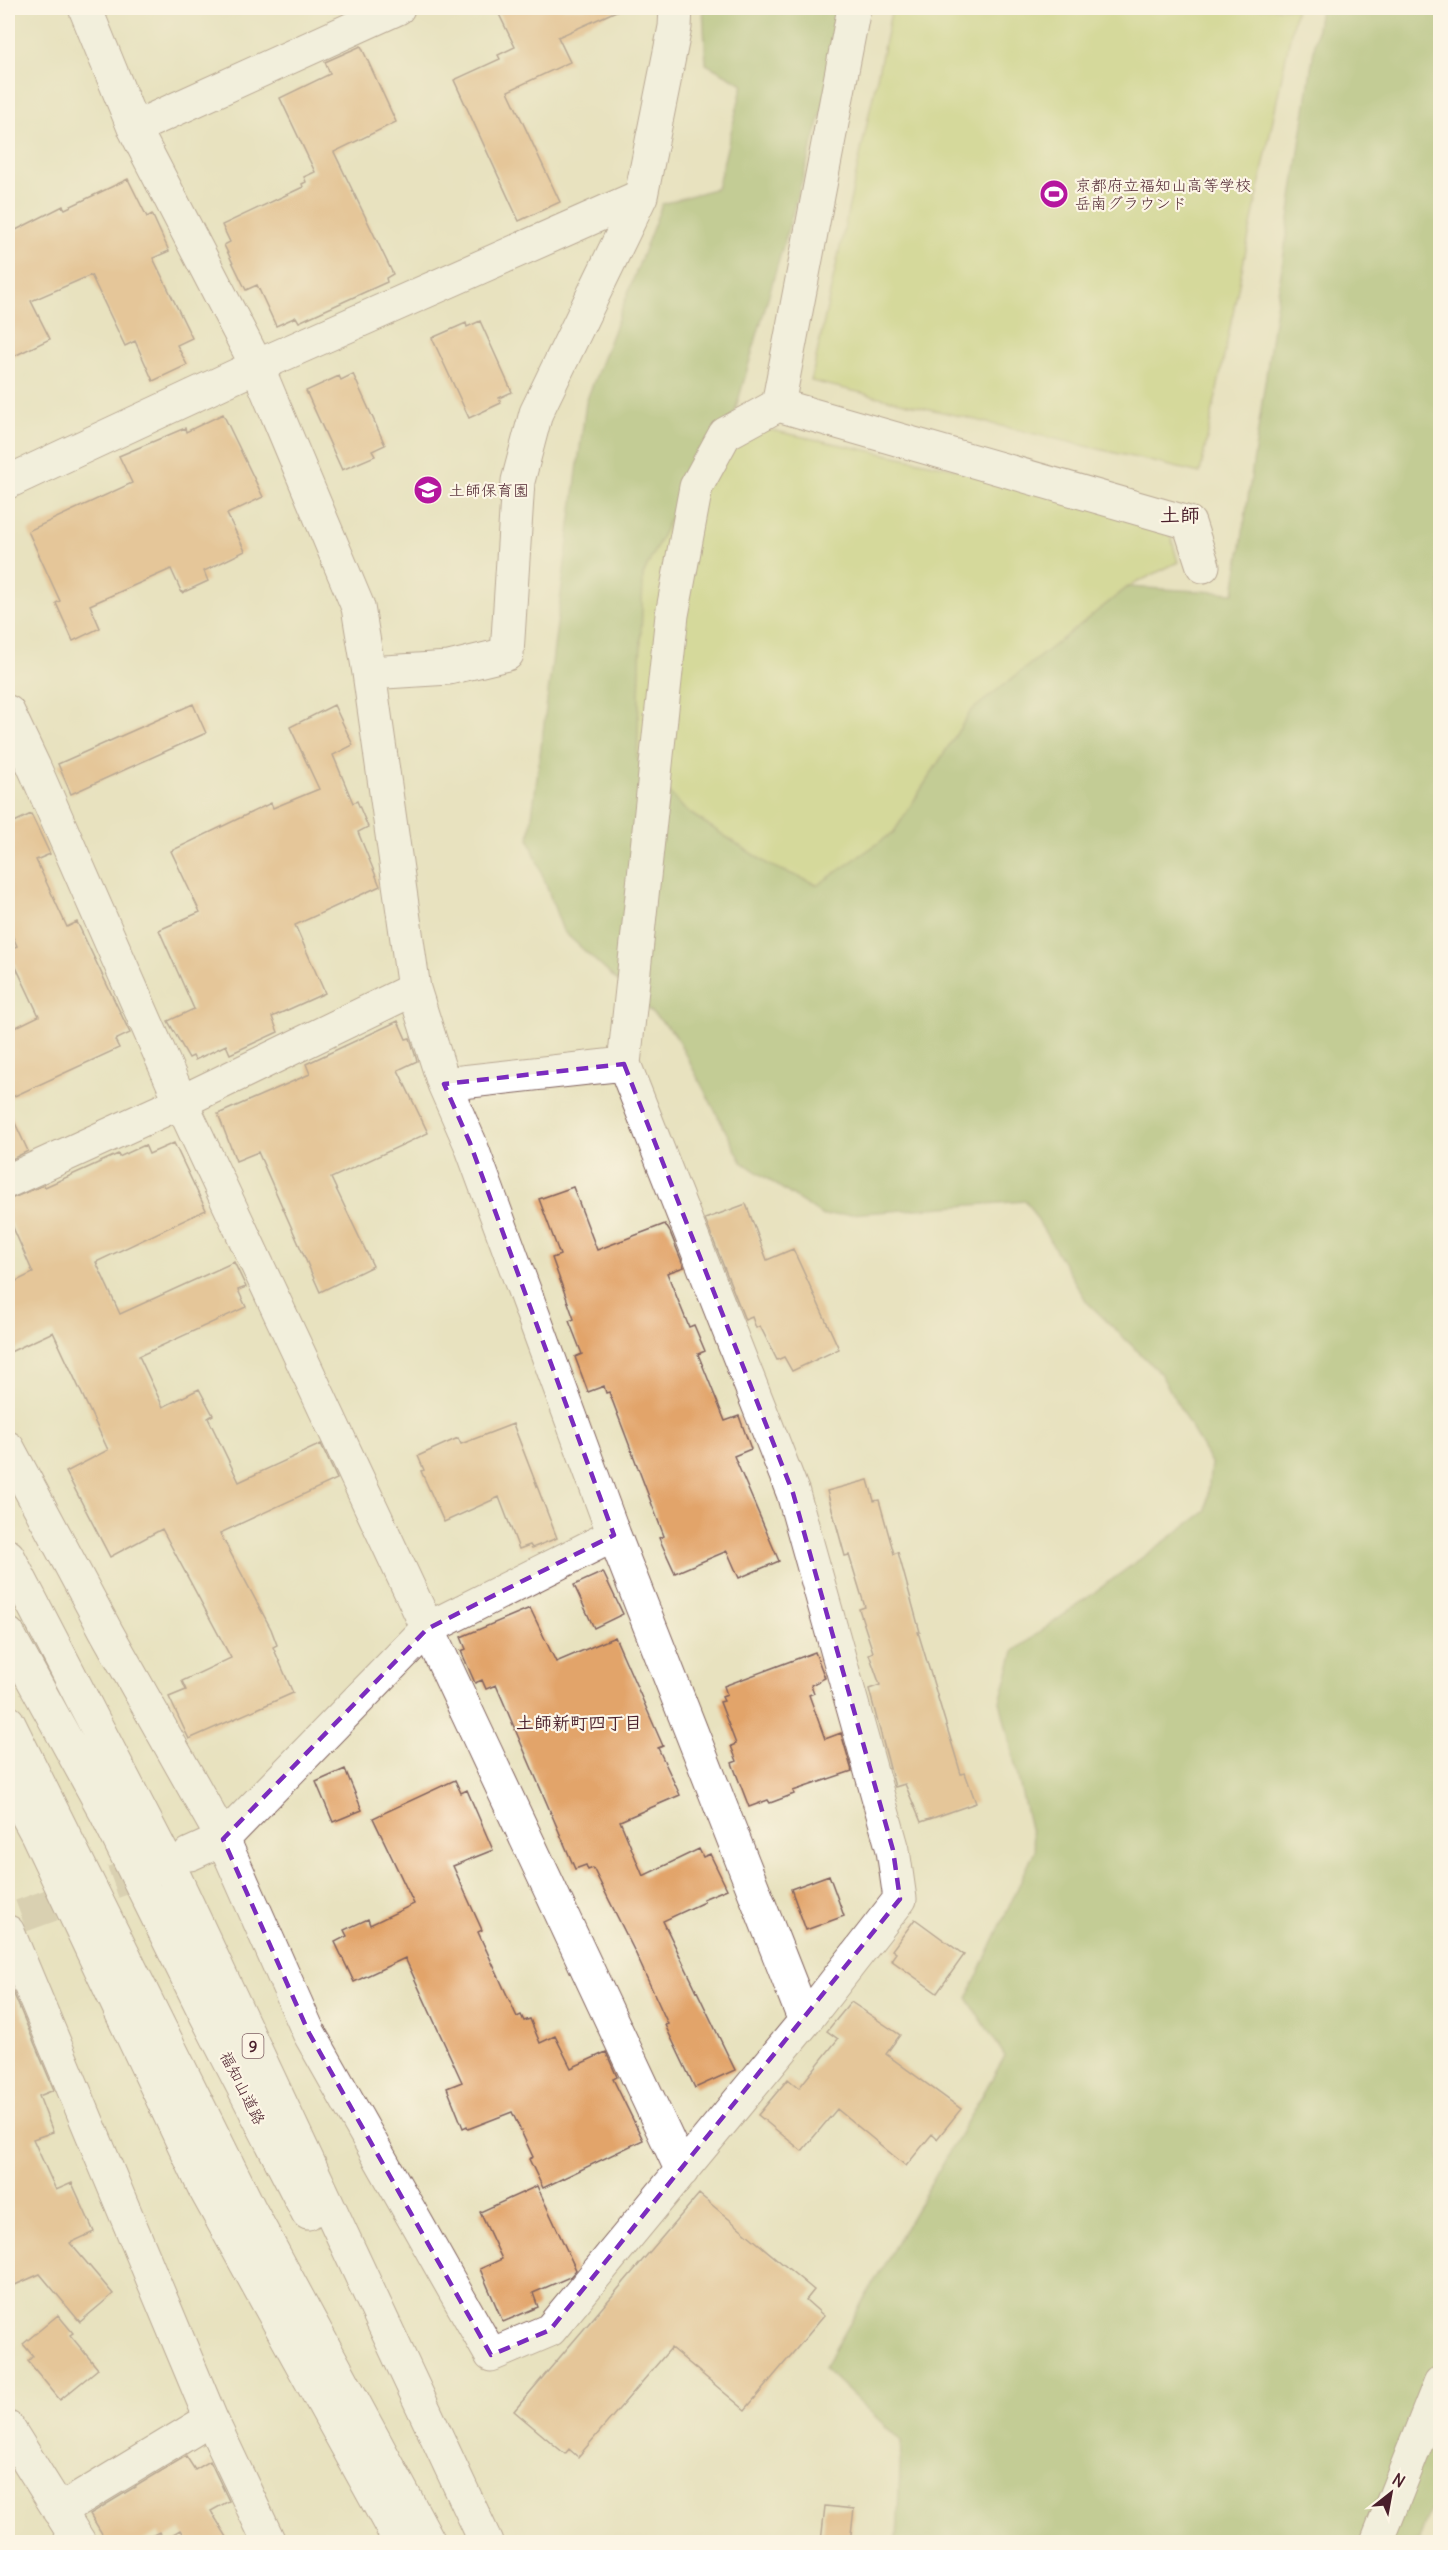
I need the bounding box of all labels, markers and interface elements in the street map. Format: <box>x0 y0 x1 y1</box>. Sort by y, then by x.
place label: 京都府立福知山高等学校 岳南グラウンド <box>1075 175 1251 213</box>
sports icon: 京都府立福知山高等学校 岳南グラウンド <box>1038 178 1070 210</box>
school or university icon: 土師保育園 <box>412 474 444 506</box>
place label: 土師保育園 <box>449 480 529 500</box>
district label: 土師 <box>1160 502 1200 527</box>
district label: 土師新町四丁目 <box>516 1711 642 1734</box>
road number: 9 <box>242 2034 264 2058</box>
street label: 福知山道路 <box>216 2048 270 2128</box>
north arrow <box>1361 2463 1421 2523</box>
text: N <box>1389 2469 1409 2492</box>

